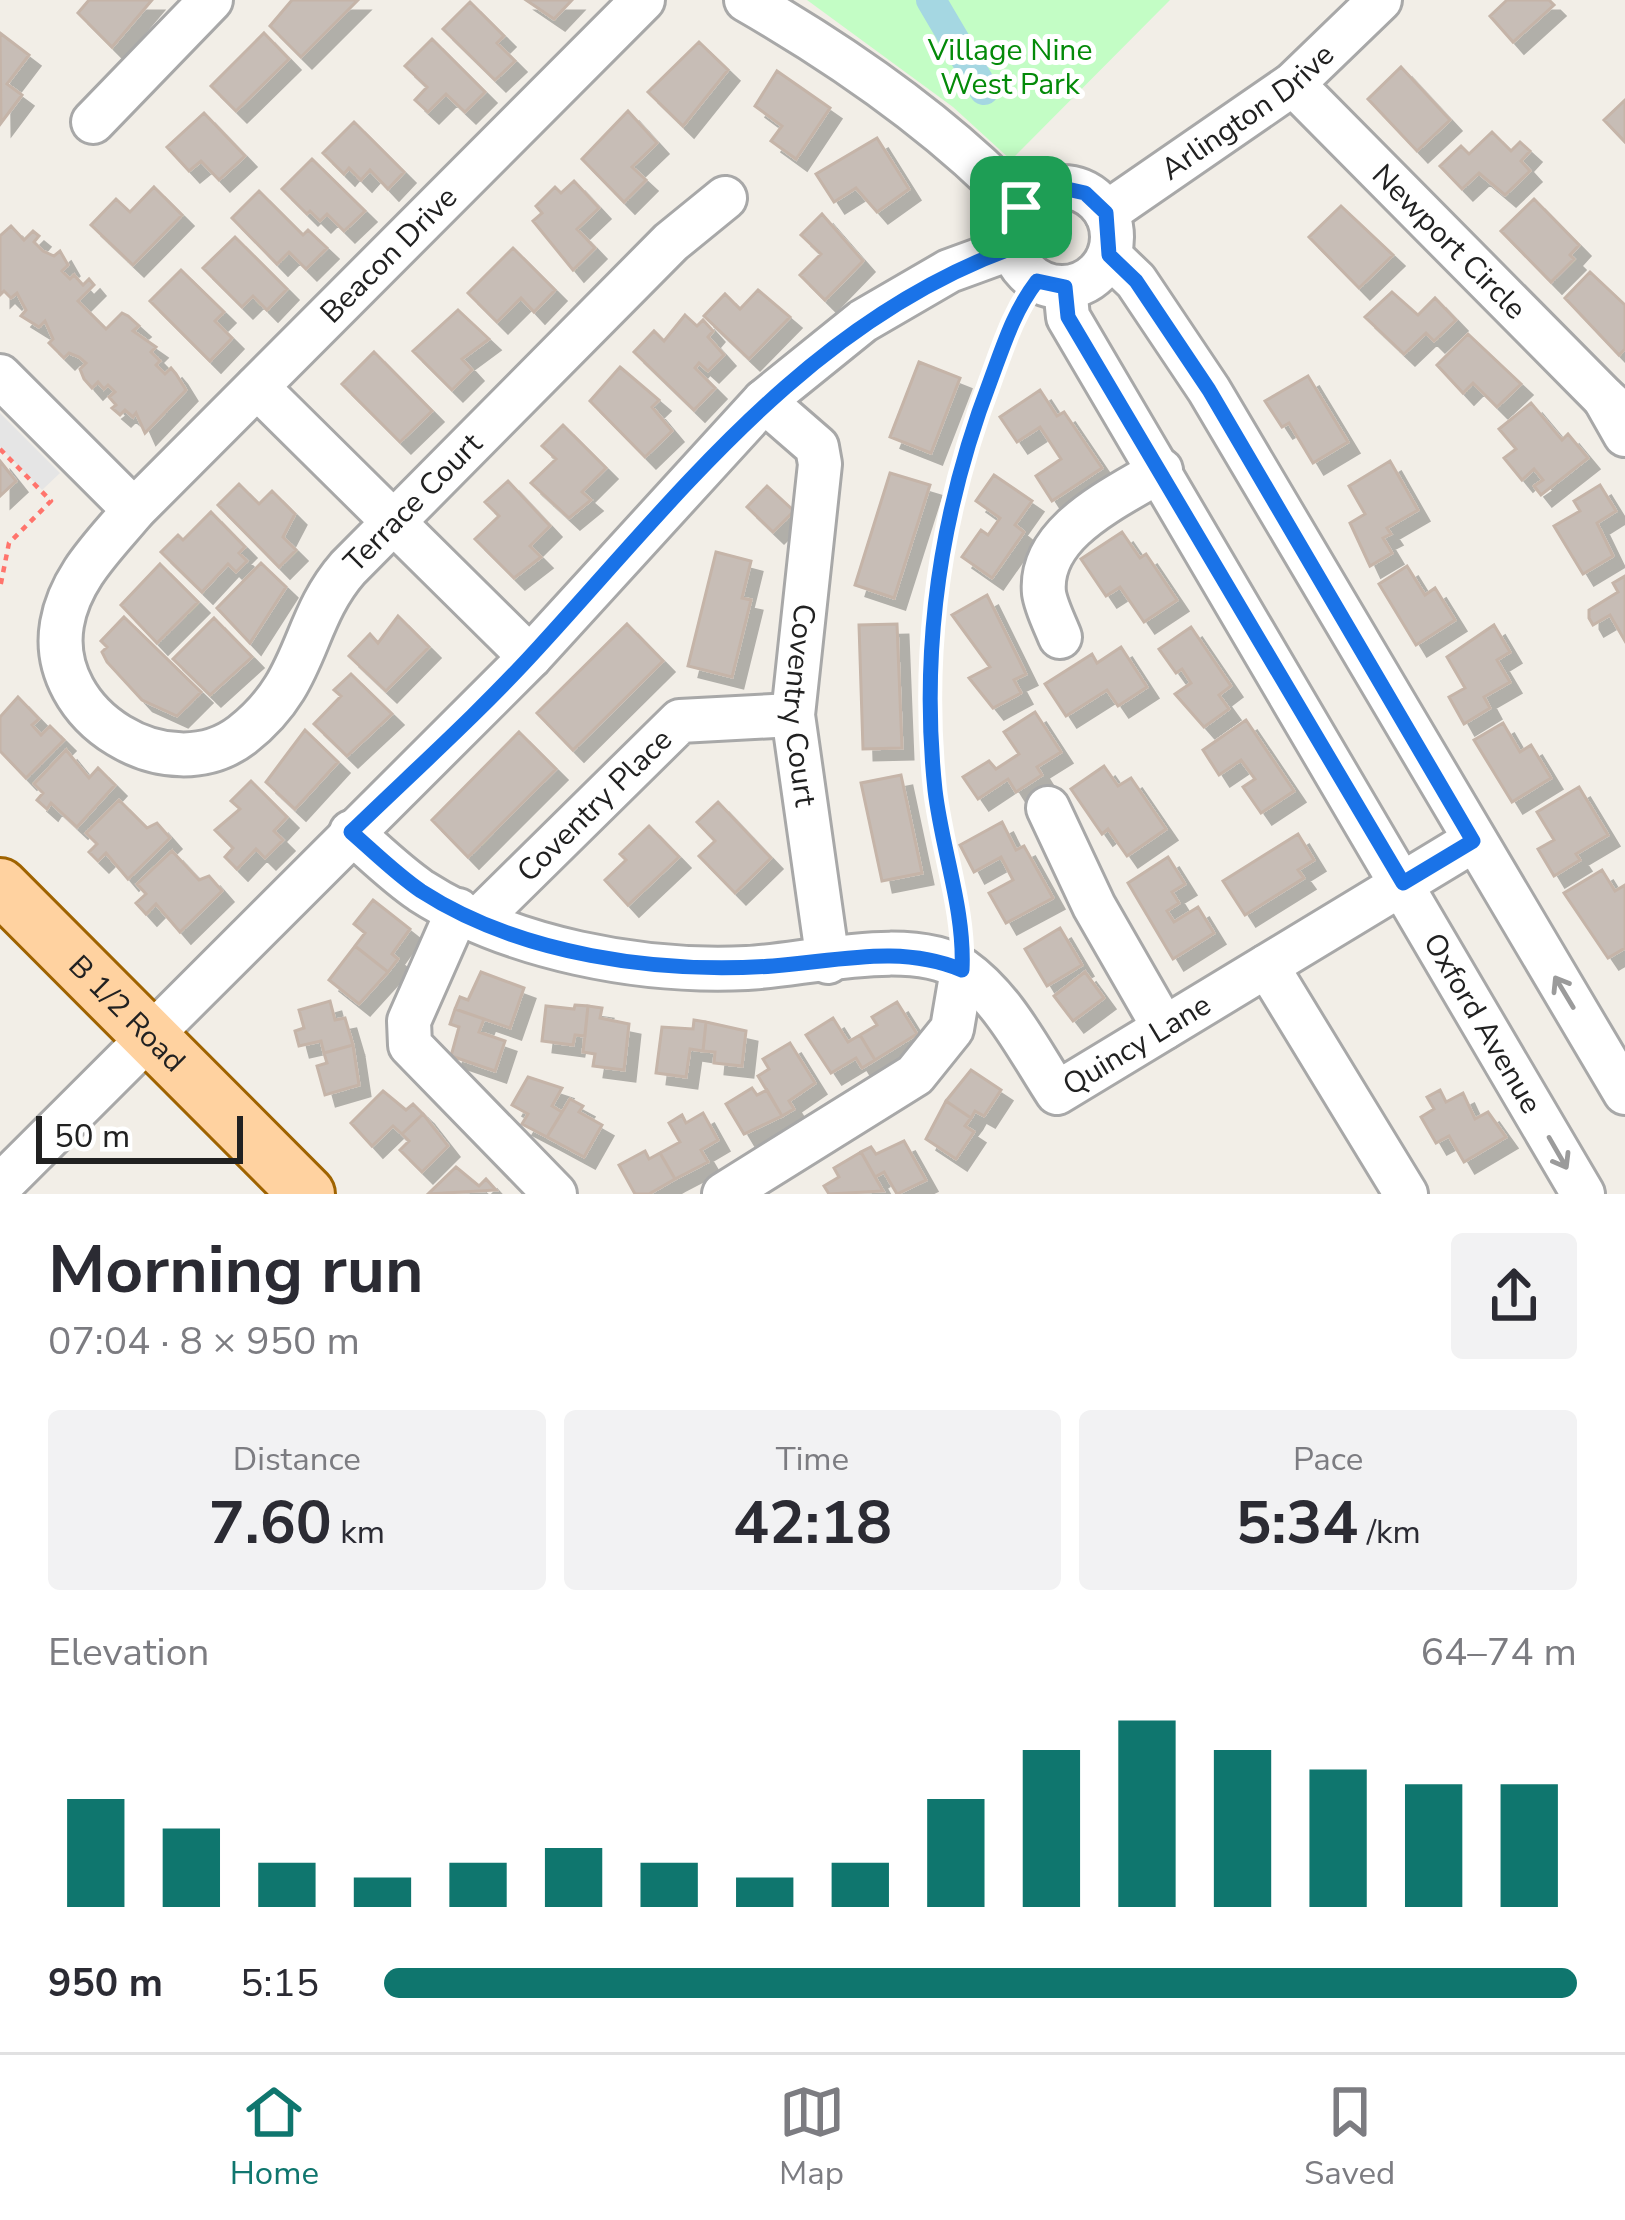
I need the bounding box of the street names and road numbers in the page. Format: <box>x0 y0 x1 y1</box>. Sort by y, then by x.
street label: Arlington Drive <box>1153 35 1343 190</box>
street label: Newport Circle <box>1363 155 1535 328</box>
street label: Beacon Drive <box>311 177 467 333</box>
street label: Terrace Court <box>335 424 491 581</box>
street label: Coventry Court <box>772 602 826 810</box>
street label: Coventry Place <box>508 720 681 891</box>
street label: Oxford Avenue <box>1414 925 1552 1121</box>
street label: B 1/2 Road <box>60 946 195 1081</box>
street label: Quincy Lane <box>1055 984 1218 1105</box>

